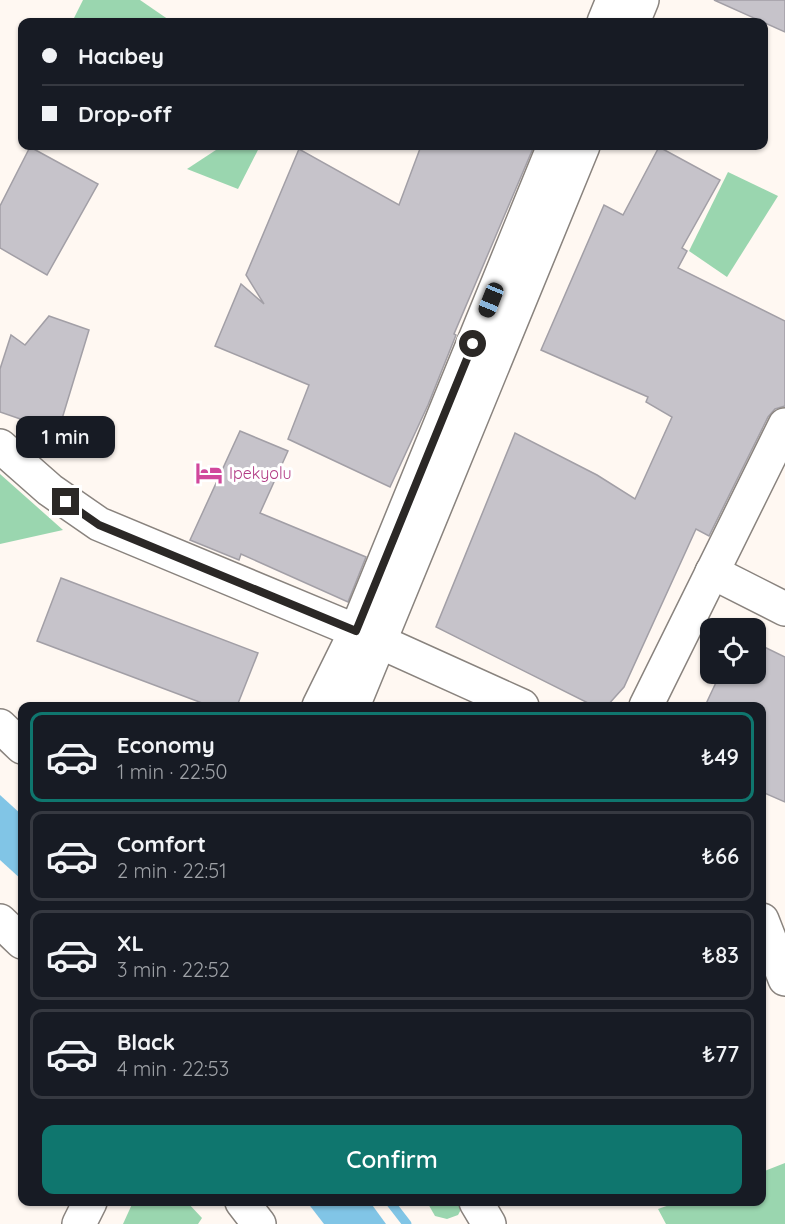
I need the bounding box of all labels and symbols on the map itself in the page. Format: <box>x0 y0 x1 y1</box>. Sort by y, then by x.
car <box>476 280 506 320</box>
route start <box>459 330 486 357</box>
callout: 1 min <box>16 415 116 457</box>
hotel icon: Ipekyolu <box>194 458 224 488</box>
place label: Ipekyolu <box>229 463 292 483</box>
route end <box>52 488 79 515</box>

